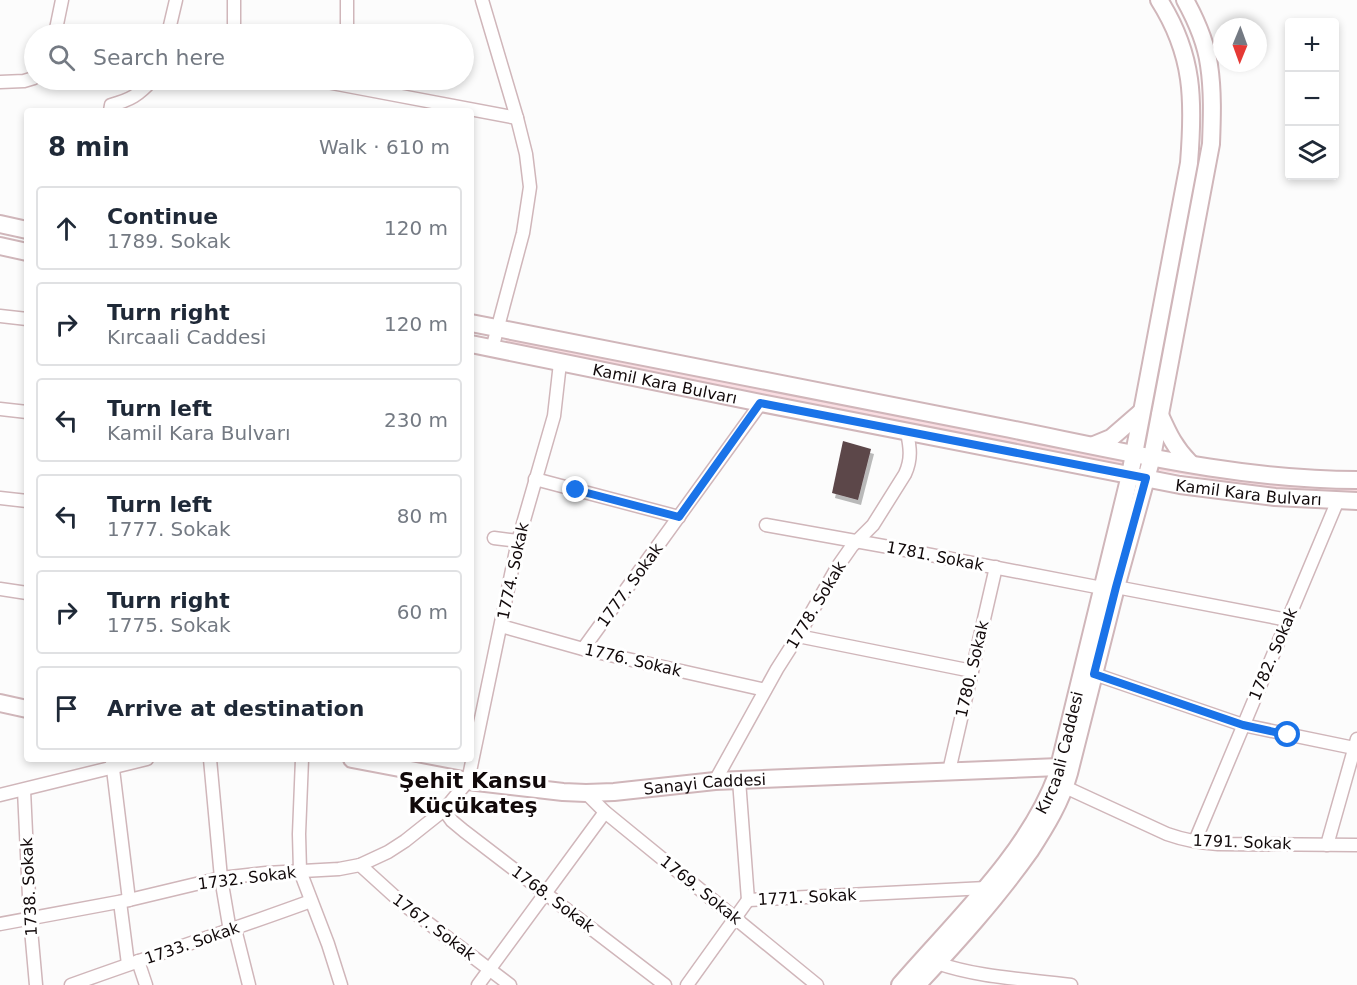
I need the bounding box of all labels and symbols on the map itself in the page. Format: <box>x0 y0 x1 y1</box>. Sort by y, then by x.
north arrow <box>1213 18 1267 72</box>
street label: Kamil Kara Bulvarı <box>591 360 739 407</box>
street label: Kamil Kara Bulvarı <box>1174 475 1322 509</box>
route end <box>562 476 588 502</box>
street label: 1774. Sokak <box>493 520 533 621</box>
street label: 1781. Sokak <box>885 537 986 575</box>
street label: 1777. Sokak <box>593 539 667 631</box>
street label: 1778. Sokak <box>782 557 850 652</box>
street label: 1782. Sokak <box>1245 604 1301 703</box>
street label: 1780. Sokak <box>952 618 993 719</box>
street label: 1776. Sokak <box>583 640 684 681</box>
street label: Kırcaali Caddesi <box>1031 689 1087 817</box>
route start <box>1274 721 1300 747</box>
district label: Şehit Kansu Küçükateş <box>399 768 547 818</box>
street label: Sanayi Caddesi <box>643 769 766 798</box>
street label: 1791. Sokak <box>1192 831 1292 853</box>
street label: 1738. Sokak <box>17 836 41 937</box>
street label: 1769. Sokak <box>657 852 746 929</box>
street label: 1732. Sokak <box>197 862 298 893</box>
street label: 1768. Sokak <box>508 862 599 937</box>
street label: 1771. Sokak <box>757 885 858 909</box>
street label: 1767. Sokak <box>389 890 480 965</box>
street label: 1733. Sokak <box>142 918 243 968</box>

